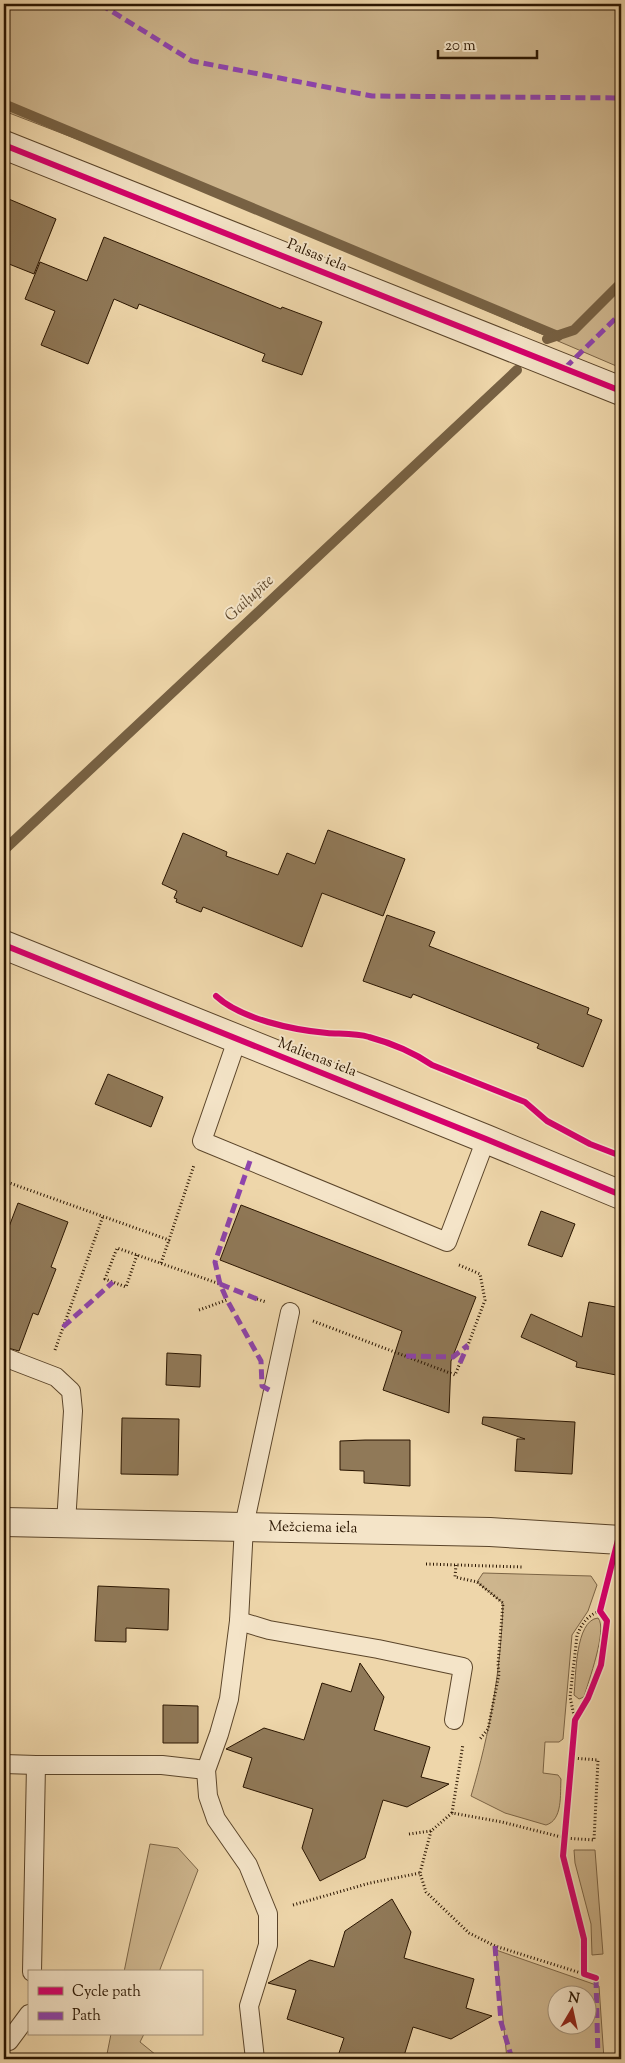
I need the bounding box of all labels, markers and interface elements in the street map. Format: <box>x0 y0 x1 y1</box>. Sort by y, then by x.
scale bar <box>438 28 536 60</box>
text: 20 m <box>445 36 476 57</box>
street label: Palsas iela <box>284 234 350 278</box>
water label: Gaiļupīte <box>220 570 280 628</box>
street label: Malienas iela <box>274 1033 360 1083</box>
street label: Mežciema iela <box>268 1517 358 1539</box>
legend <box>28 1970 202 2036</box>
text: Cycle path <box>72 1982 141 2003</box>
north arrow <box>548 1986 598 2036</box>
text: N <box>567 1988 581 2010</box>
text: Path <box>72 2006 101 2027</box>

